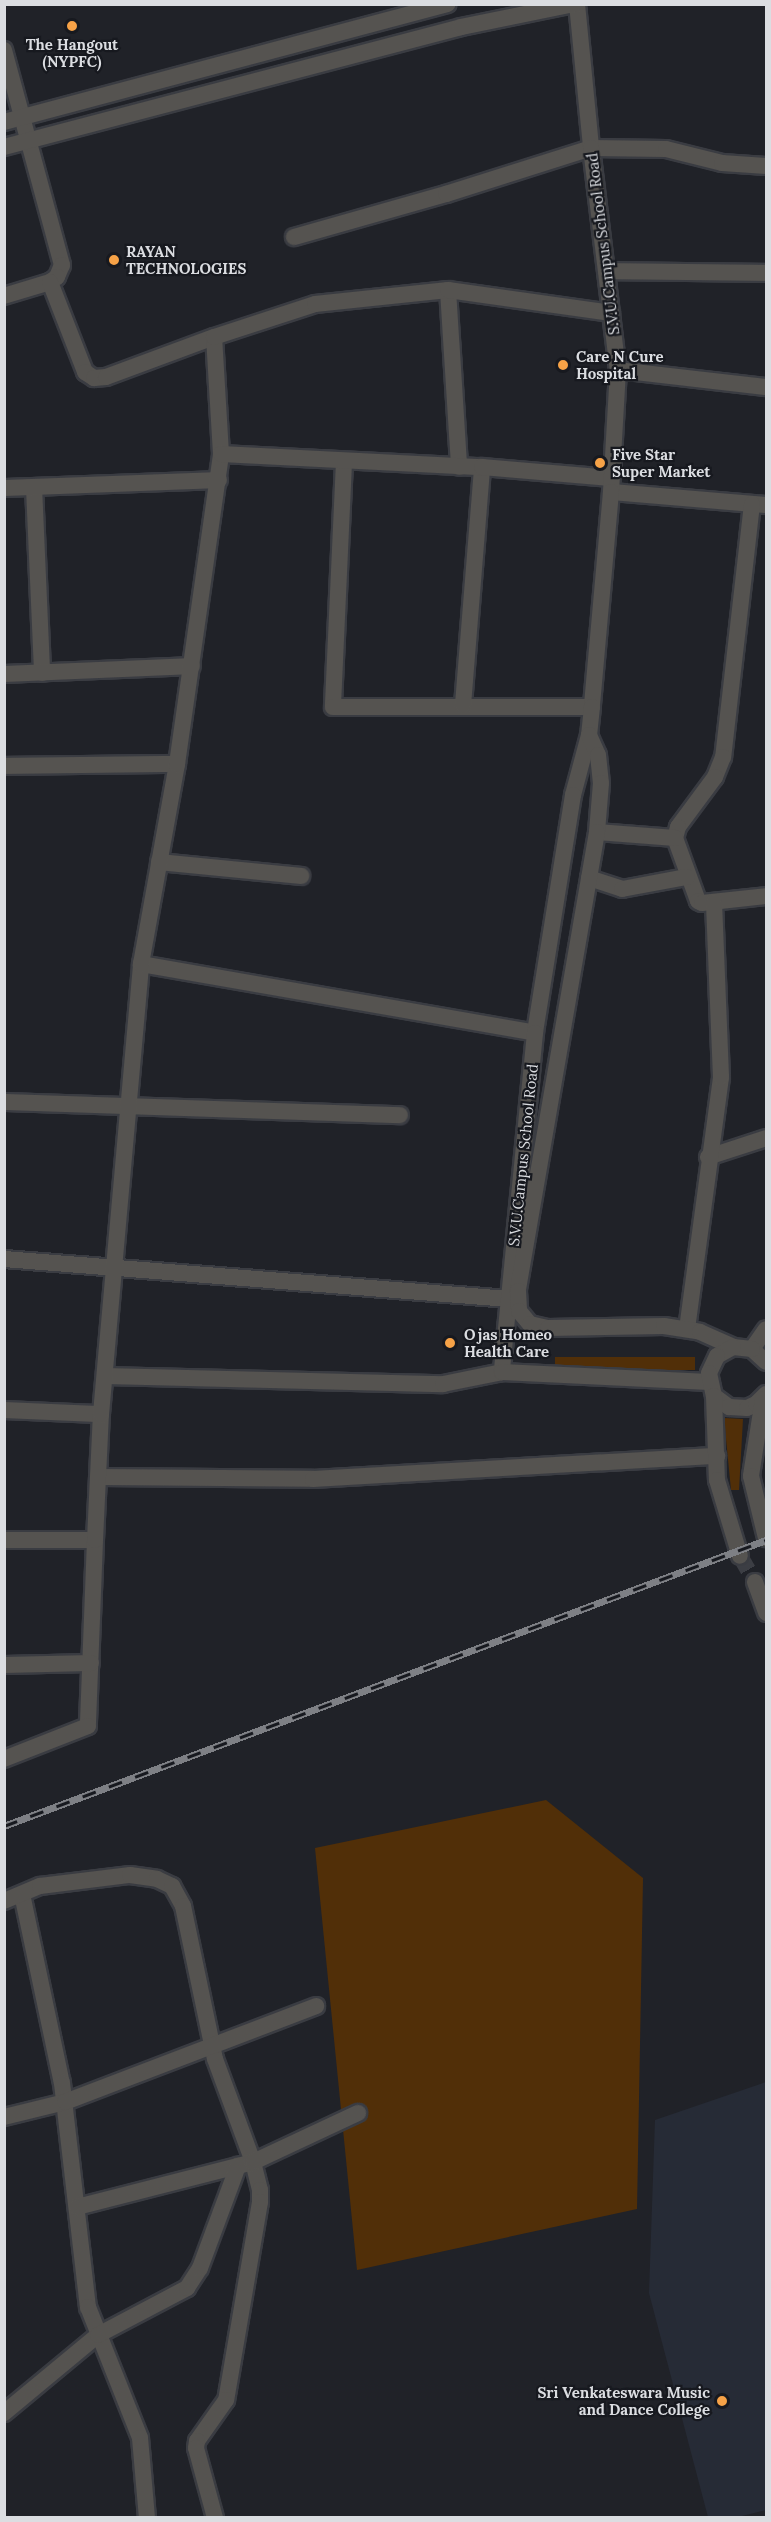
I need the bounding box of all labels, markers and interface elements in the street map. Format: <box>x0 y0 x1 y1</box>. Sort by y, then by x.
marker: The Hangout (NYPFC) <box>65 19 79 33</box>
place label: The Hangout (NYPFC) <box>26 35 118 70</box>
street label: S.V.U.Campus School Road <box>583 152 623 336</box>
place label: RAYAN TECHNOLOGIES <box>126 242 246 277</box>
marker: RAYAN TECHNOLOGIES <box>107 253 121 267</box>
place label: Care N Cure Hospital <box>576 347 664 382</box>
marker: Care N Cure Hospital <box>554 356 572 374</box>
place label: Five Star Super Market <box>612 445 711 480</box>
marker: Five Star Super Market <box>593 456 607 470</box>
street label: S.V.U.Campus School Road <box>504 1063 542 1247</box>
place label: Ojas Homeo Health Care <box>464 1325 552 1360</box>
marker: Ojas Homeo Health Care <box>441 1334 459 1352</box>
place label: Sri Venkateswara Music and Dance College <box>538 2383 710 2418</box>
marker: Sri Venkateswara Music and Dance College <box>715 2394 729 2408</box>

